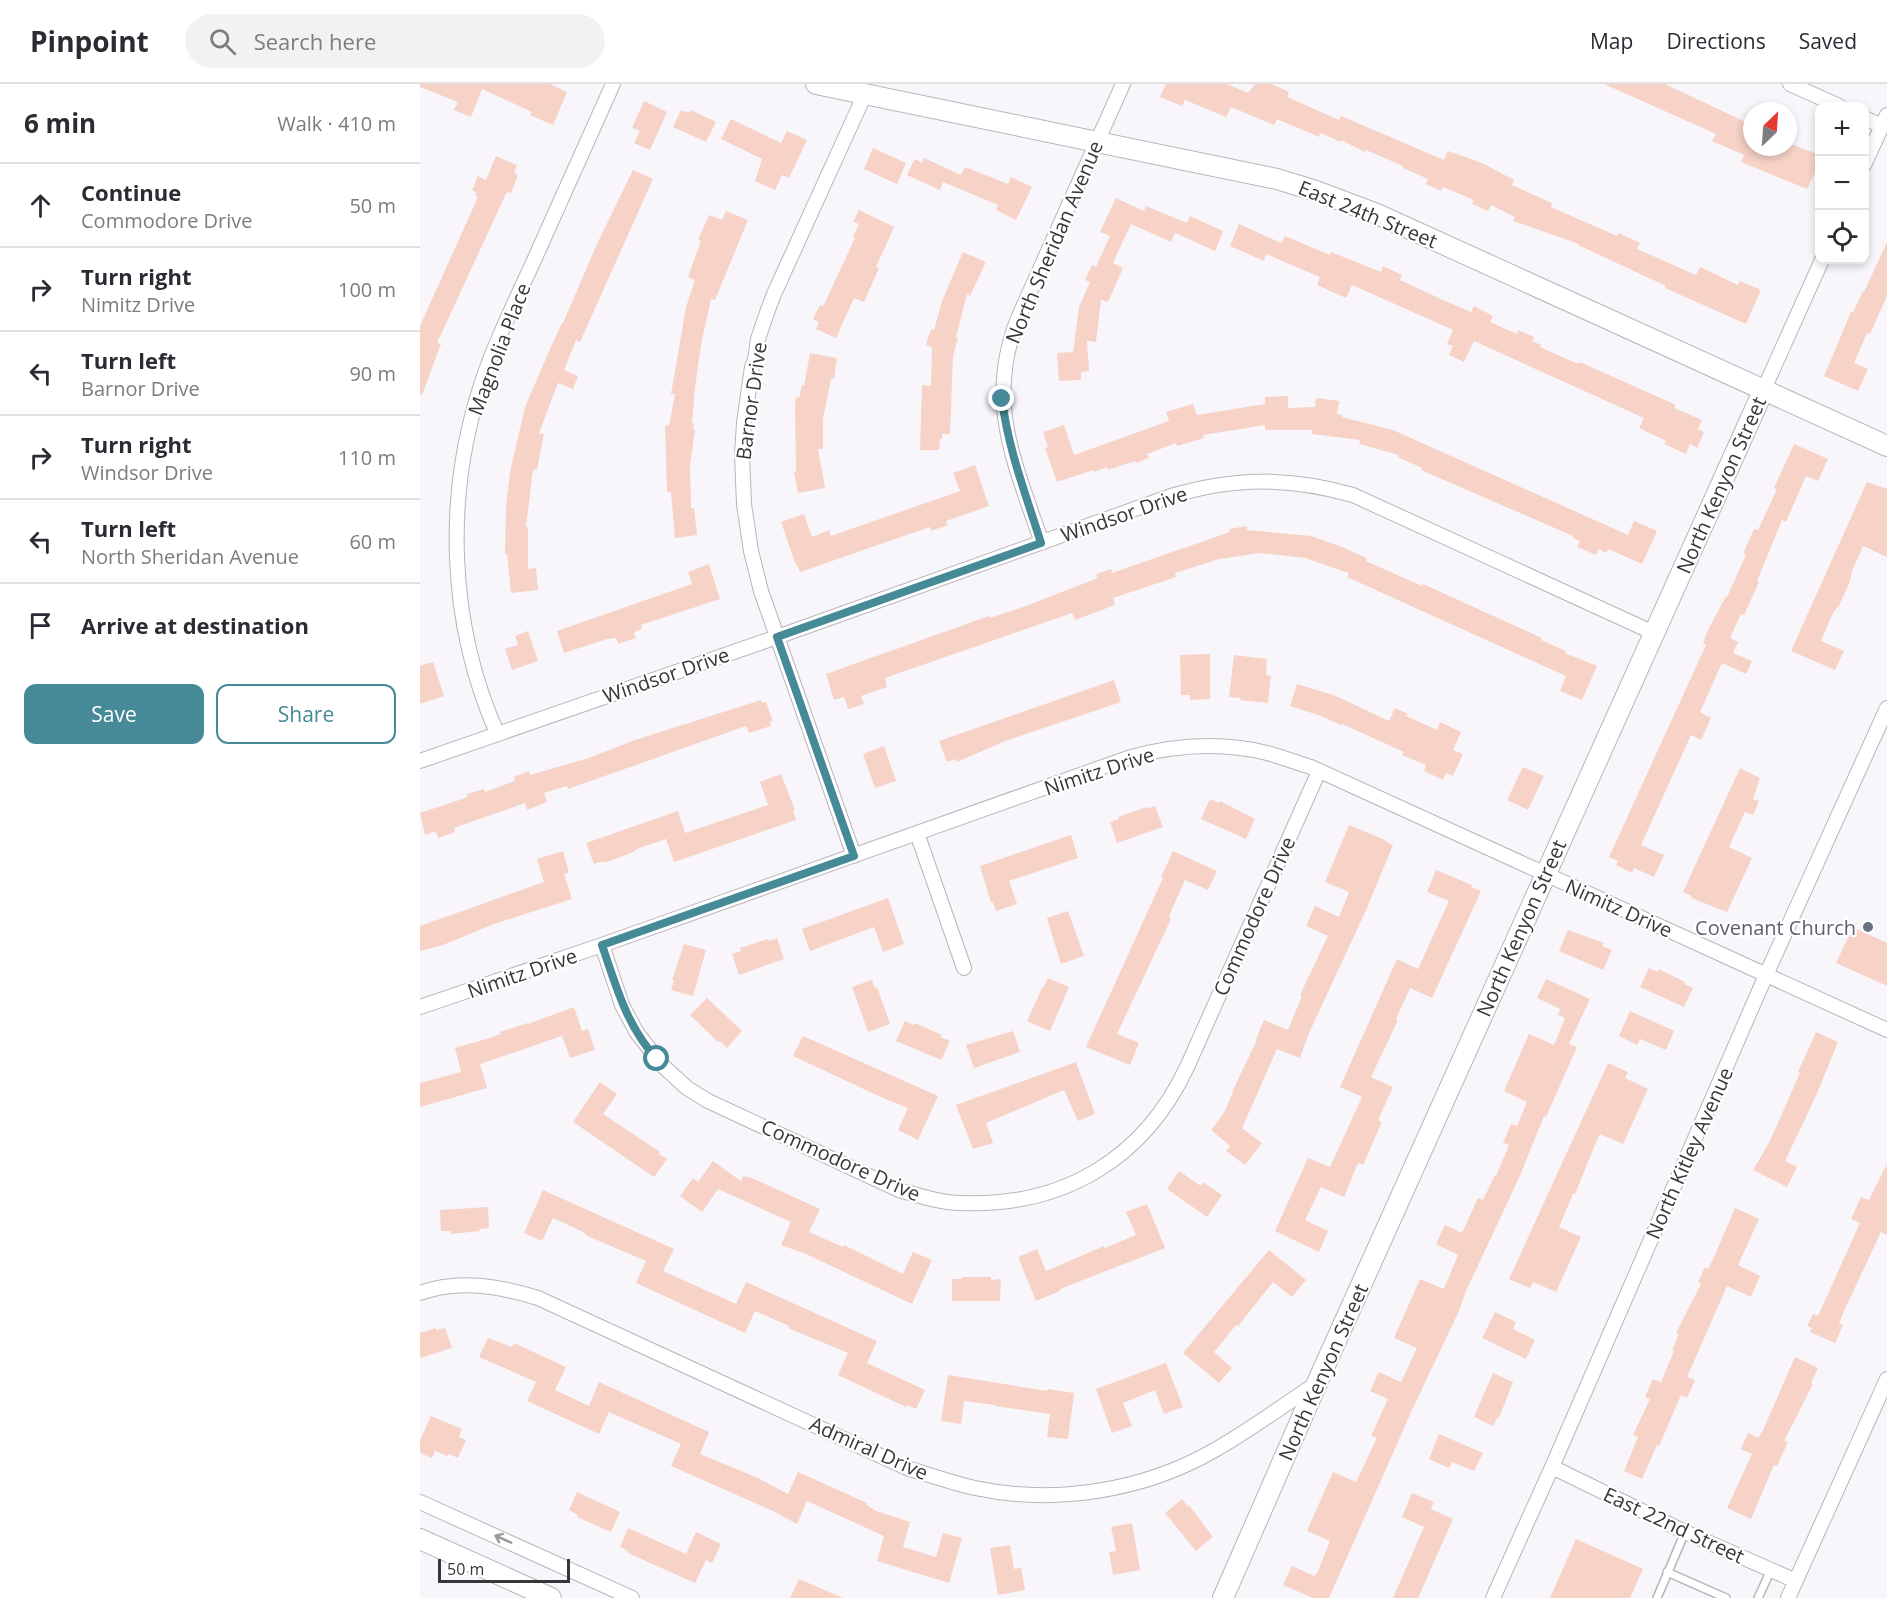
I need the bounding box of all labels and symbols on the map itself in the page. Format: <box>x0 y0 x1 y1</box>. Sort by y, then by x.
north arrow <box>1743 102 1797 156</box>
street label: North Sheridan Avenue <box>999 136 1109 348</box>
street label: East 24th Street <box>1295 174 1441 254</box>
street label: Magnolia Place <box>461 279 537 419</box>
street label: Barnor Drive <box>729 340 773 462</box>
route end <box>988 385 1014 411</box>
street label: North Kenyon Street <box>1670 392 1772 578</box>
street label: Windsor Drive <box>1057 480 1191 548</box>
street label: Windsor Drive <box>599 641 733 709</box>
street label: Nimitz Drive <box>1040 740 1158 802</box>
street label: Commodore Drive <box>1207 832 1301 1000</box>
street label: North Kenyon Street <box>1470 835 1572 1021</box>
street label: Nimitz Drive <box>1561 872 1677 944</box>
place label: Covenant Church <box>1695 914 1856 941</box>
marker: Covenant Church <box>1861 920 1875 934</box>
street label: Nimitz Drive <box>464 942 580 1004</box>
route start <box>643 1045 669 1071</box>
street label: North Kitley Avenue <box>1639 1063 1739 1243</box>
street label: Commodore Drive <box>757 1113 925 1207</box>
street label: North Kenyon Street <box>1272 1279 1374 1465</box>
street label: Admiral Drive <box>806 1410 932 1486</box>
street label: East 22nd Street <box>1599 1481 1749 1569</box>
one-way arrow <box>494 1533 512 1545</box>
scale bar <box>438 1556 570 1584</box>

